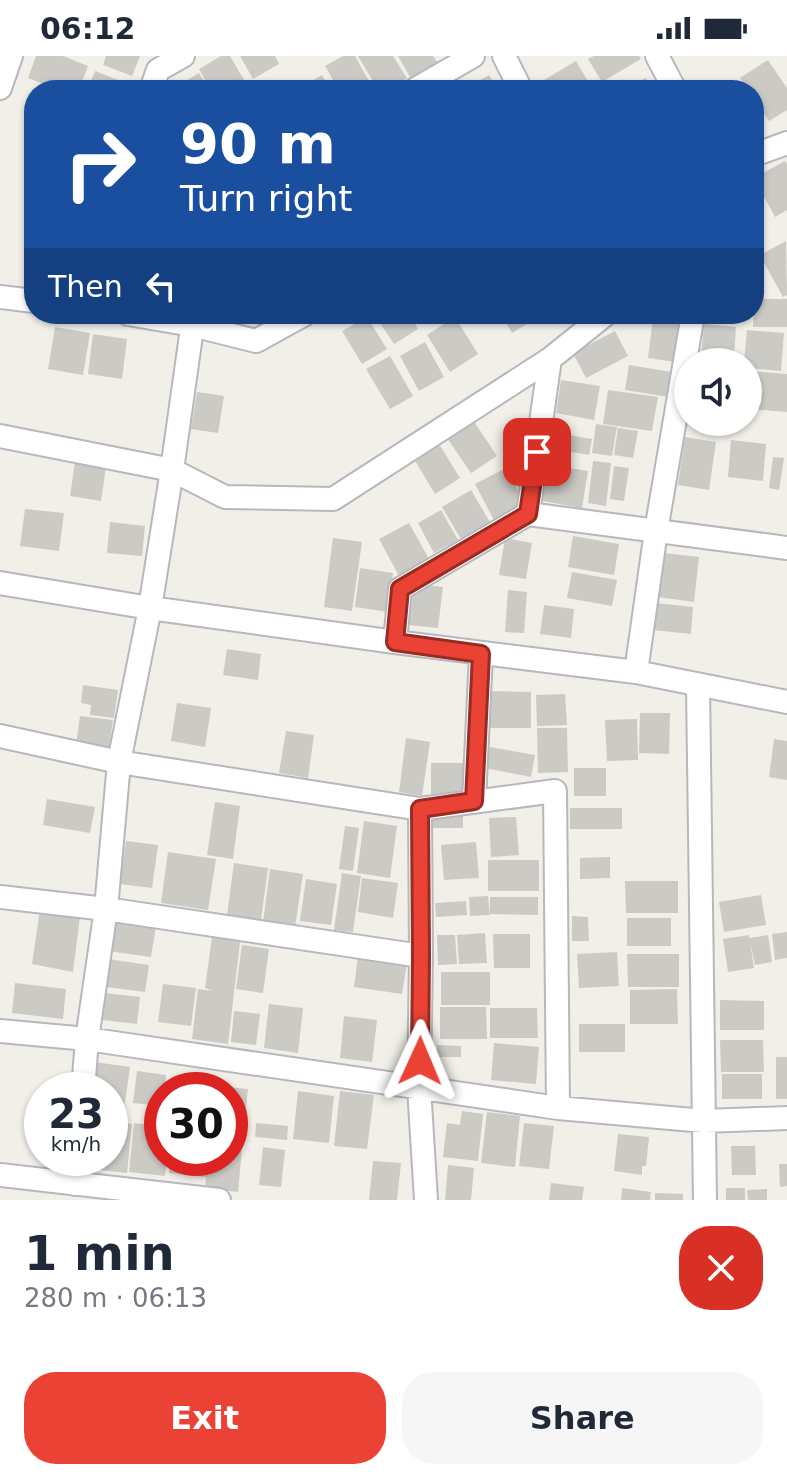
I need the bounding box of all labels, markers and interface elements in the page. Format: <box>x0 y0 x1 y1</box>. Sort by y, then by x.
text: 06:12 <box>40 11 136 46</box>
text: 90 m <box>180 111 336 176</box>
icon: right <box>48 112 152 216</box>
text: Turn right <box>180 178 352 219</box>
icon: left <box>139 264 183 308</box>
text: Then <box>48 269 123 304</box>
map controls <box>674 348 762 436</box>
button: sound <box>674 348 762 436</box>
pin <box>503 418 571 486</box>
icon: arrive <box>515 430 559 474</box>
position arrow <box>378 1019 462 1103</box>
speed limit sign: 30 <box>144 1072 248 1176</box>
text: 23 <box>48 1091 104 1137</box>
text: km/h <box>51 1132 101 1156</box>
text: 1 min <box>24 1225 175 1281</box>
button: close <box>679 1226 763 1310</box>
text: 280 m · 06:13 <box>24 1283 207 1313</box>
button: Exit <box>24 1372 386 1464</box>
button: Share <box>402 1372 763 1464</box>

